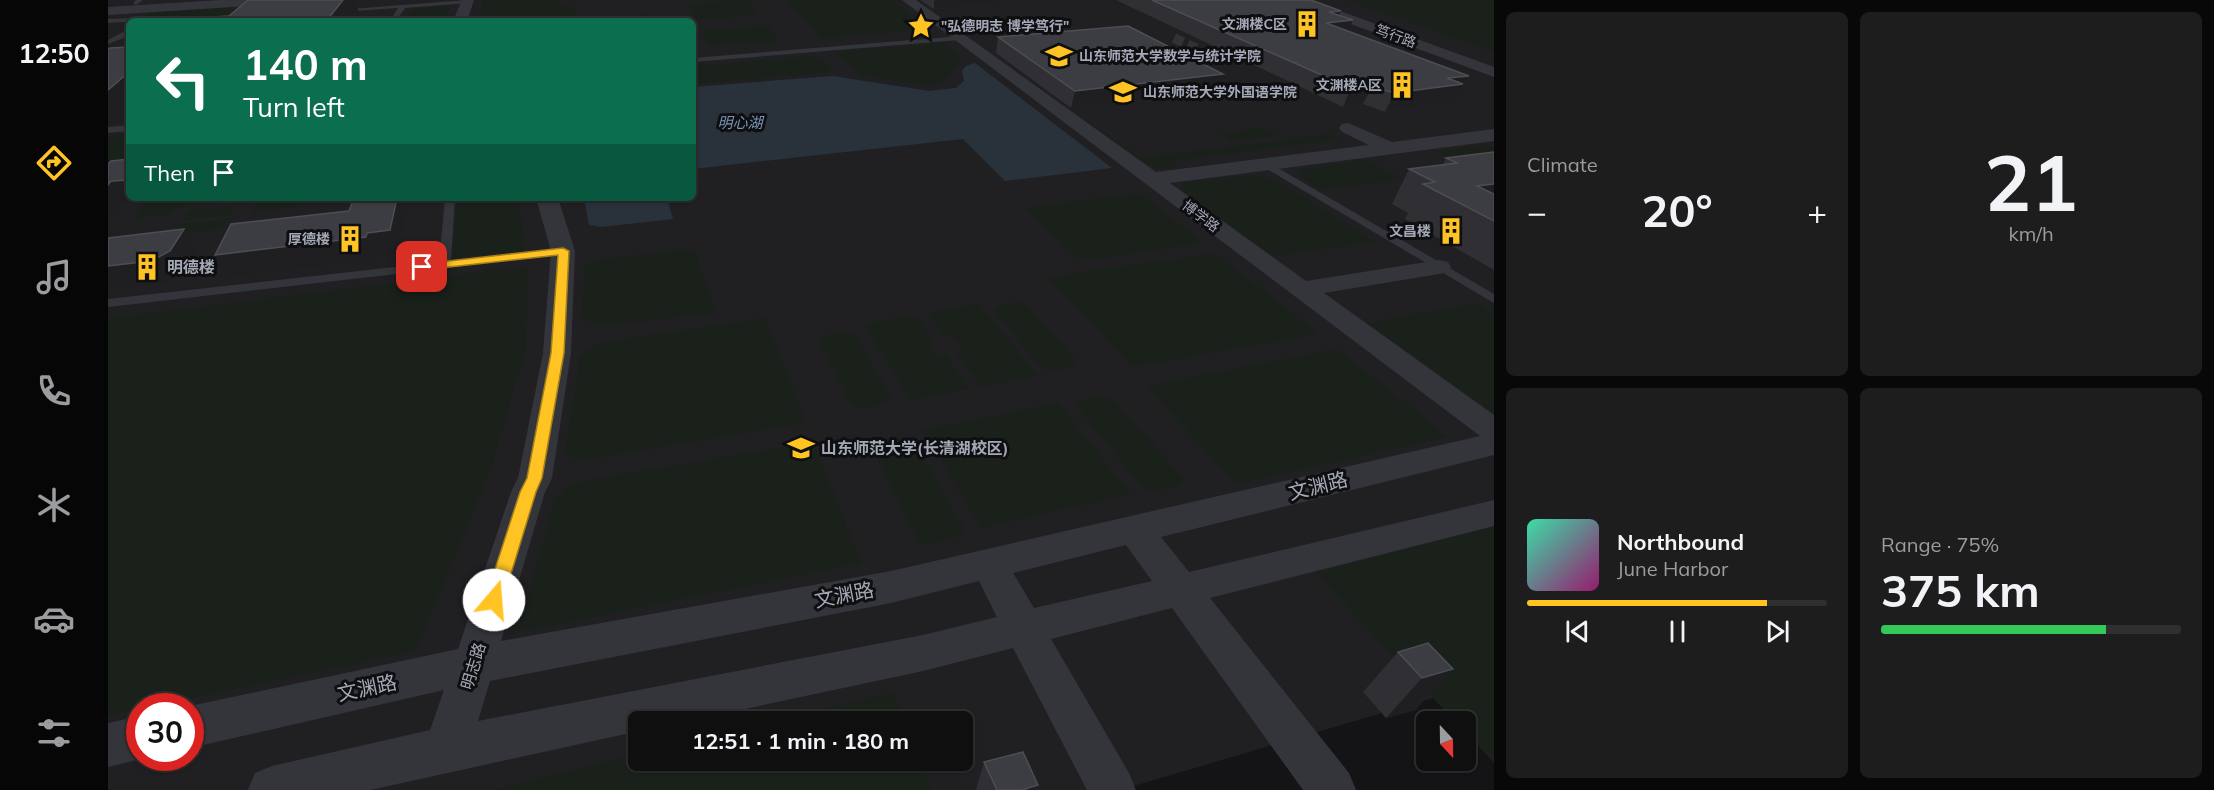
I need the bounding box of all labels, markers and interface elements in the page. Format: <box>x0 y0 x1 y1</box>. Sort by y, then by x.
building icon: 文渊楼C区 <box>1292 9 1322 39</box>
place icon: "弘德明志 博学笃行" <box>906 11 936 41</box>
place label: 文渊楼C区 <box>1221 15 1287 33</box>
place label: "弘德明志 博学笃行" <box>941 17 1069 35</box>
street label: 笃行路 <box>1373 20 1419 52</box>
text: 12:50 <box>18 36 90 70</box>
text: 140 m <box>243 38 368 91</box>
school or university icon: 山东师范大学数学与统计学院 <box>1044 41 1074 71</box>
icon: left <box>144 42 222 120</box>
place label: 山东师范大学数学与统计学院 <box>1079 47 1261 65</box>
building icon: 文渊楼A区 <box>1387 70 1417 100</box>
place label: 文渊楼A区 <box>1316 76 1382 94</box>
school or university icon: 山东师范大学外国语学院 <box>1108 77 1138 107</box>
place label: 山东师范大学外国语学院 <box>1143 83 1297 101</box>
text: Turn left <box>243 90 345 124</box>
water label: 明心湖 <box>717 113 764 132</box>
text: 21 <box>1984 133 2078 231</box>
icon: directions <box>33 142 75 184</box>
text: Climate <box>1527 152 1598 177</box>
icon: arrive <box>207 156 240 189</box>
text: Then <box>144 159 195 187</box>
text: 20° <box>1641 182 1713 238</box>
text: − <box>1527 191 1547 232</box>
text: + <box>1807 191 1827 232</box>
street label: 博学路 <box>1179 196 1223 236</box>
building icon: 文昌楼 <box>1436 216 1466 246</box>
text: km/h <box>2008 221 2054 246</box>
place label: 文昌楼 <box>1389 222 1431 240</box>
building icon: 厚德楼 <box>335 224 365 254</box>
place label: 厚德楼 <box>288 230 330 248</box>
pin <box>396 241 447 292</box>
icon: arrive <box>405 250 438 283</box>
building icon: 明德楼 <box>132 252 162 282</box>
icon: music <box>33 256 75 298</box>
place label: 明德楼 <box>167 257 215 277</box>
icon: phone <box>33 370 75 412</box>
school or university icon: 山东师范大学(长清湖校区) <box>786 433 816 463</box>
place label: 山东师范大学(长清湖校区) <box>821 438 1008 458</box>
street label: 文渊路 <box>1286 466 1350 505</box>
icon: climate <box>33 484 75 526</box>
text: Northbound <box>1617 528 1744 556</box>
text: Range · 75% <box>1881 532 1999 557</box>
text: June Harbor <box>1617 556 1728 581</box>
text: 375 km <box>1881 562 2040 618</box>
position arrow <box>462 568 526 632</box>
street label: 文渊路 <box>812 577 876 613</box>
icon: car <box>33 598 75 640</box>
icon: previous <box>1561 615 1594 648</box>
icon: pause <box>1661 615 1694 648</box>
icon: next <box>1761 615 1794 648</box>
street label: 明志路 <box>456 640 490 692</box>
street label: 文渊路 <box>335 669 399 706</box>
speed limit sign: 30 <box>126 693 204 771</box>
north arrow <box>1416 711 1476 771</box>
map controls <box>1416 711 1476 771</box>
icon: filters <box>33 712 75 754</box>
text: 12:51 · 1 min · 180 m <box>692 727 909 755</box>

